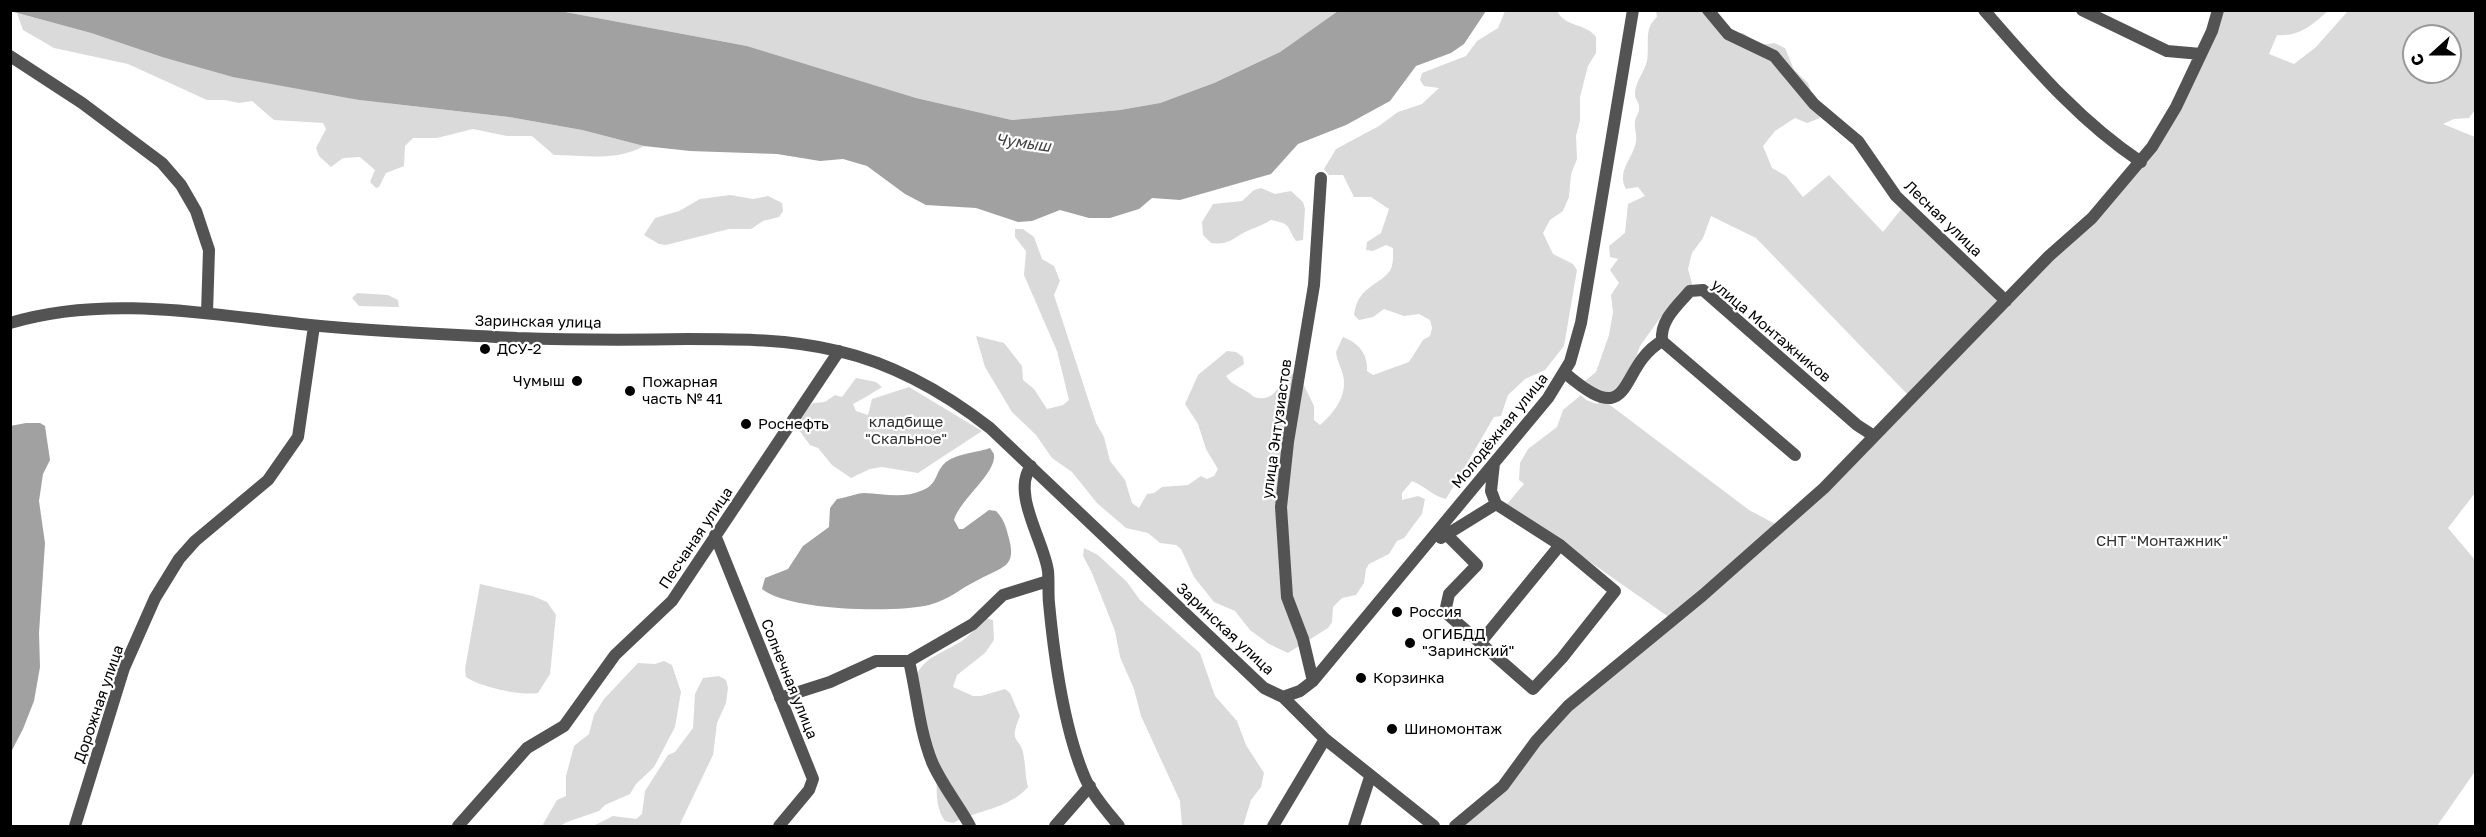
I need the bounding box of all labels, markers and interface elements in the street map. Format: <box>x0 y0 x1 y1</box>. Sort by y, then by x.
north arrow <box>2402 24 2462 84</box>
text: С <box>2406 51 2428 69</box>
water label: Чумыш <box>994 130 1052 156</box>
street label: Лесная улица <box>1900 177 1986 261</box>
street label: улица Монтажников <box>1708 276 1834 386</box>
street label: Заринская улица <box>474 312 602 332</box>
place label: ДСУ-2 <box>497 340 542 358</box>
marker: ДСУ-2 <box>478 342 492 356</box>
street label: улица Энтузиастов <box>1258 358 1296 500</box>
street label: Молодёжная улица <box>1448 370 1552 492</box>
place label: Чумыш <box>513 372 565 390</box>
place label: Пожарная часть № 41 <box>642 373 723 408</box>
marker: Чумыш <box>570 374 584 388</box>
marker: Пожарная часть № 41 <box>623 384 637 398</box>
park label: кладбище "Скальное" <box>865 413 947 448</box>
place label: Роснефть <box>758 415 829 433</box>
marker: Роснефть <box>739 417 753 431</box>
street label: Песчаная улица <box>655 484 737 592</box>
park label: СНТ "Монтажник" <box>2096 532 2228 550</box>
street label: Заринская улица <box>1172 579 1278 679</box>
place label: Россия <box>1409 603 1462 621</box>
marker: Россия <box>1390 605 1404 619</box>
street label: Солнечная улица <box>757 616 821 742</box>
place label: ОГИБДД "Заринский" <box>1422 625 1514 660</box>
marker: ОГИБДД "Заринский" <box>1403 636 1417 650</box>
street label: Дорожная улица <box>70 643 128 765</box>
place label: Корзинка <box>1373 669 1445 687</box>
marker: Корзинка <box>1354 671 1368 685</box>
place label: Шиномонтаж <box>1404 720 1502 738</box>
marker: Шиномонтаж <box>1385 722 1399 736</box>

